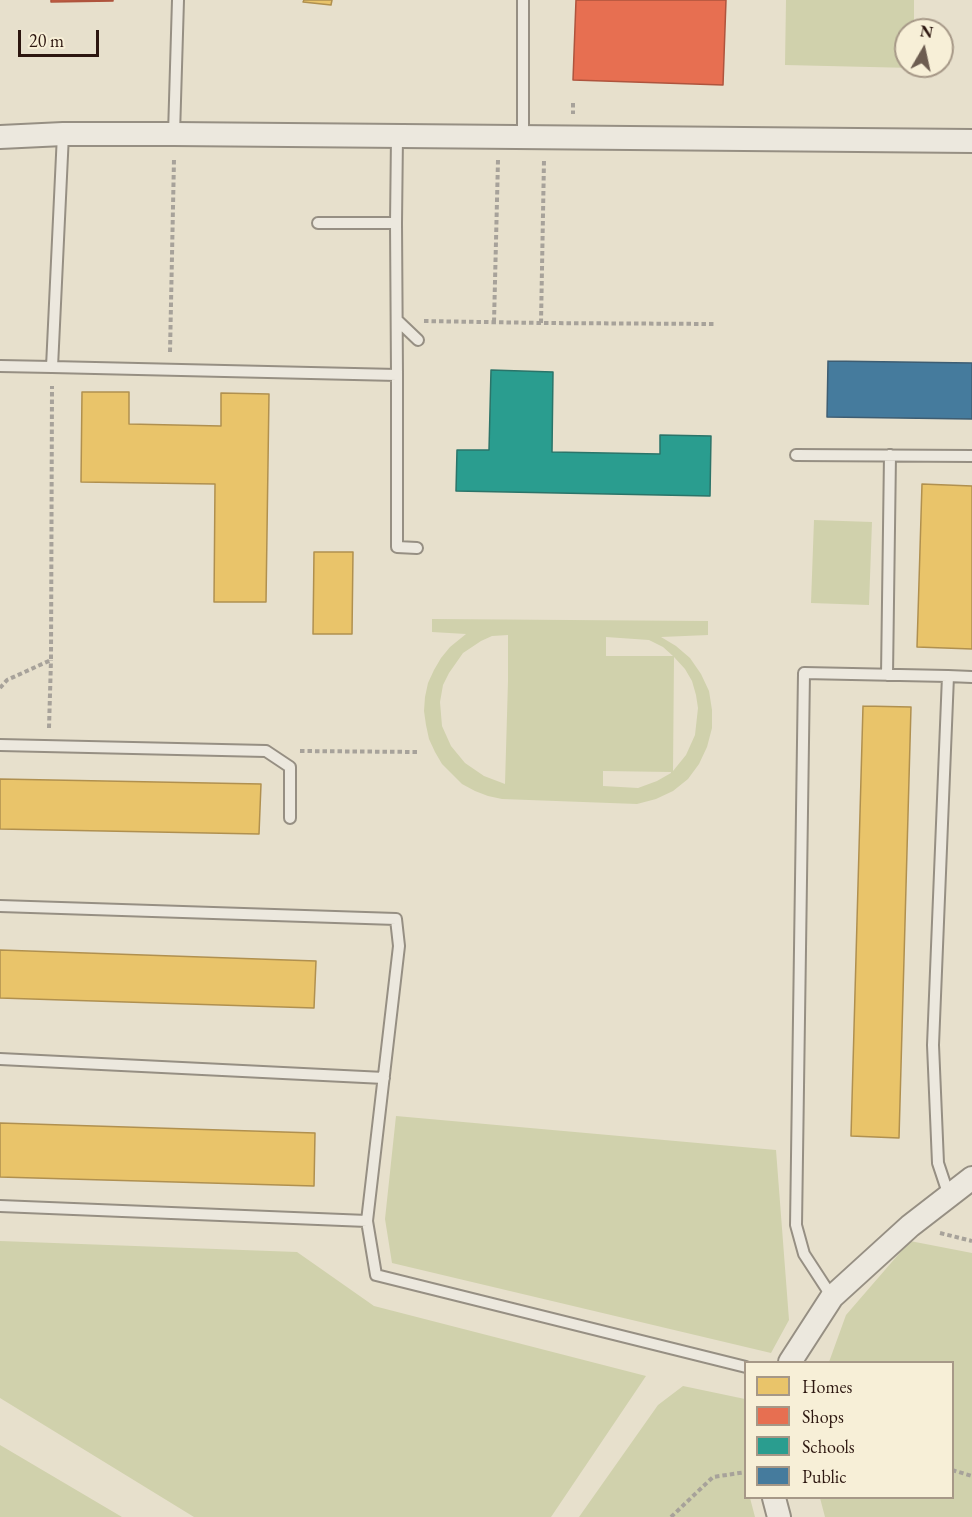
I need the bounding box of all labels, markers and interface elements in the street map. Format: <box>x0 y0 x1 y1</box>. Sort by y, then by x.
scale bar <box>21 18 102 56</box>
north arrow <box>894 18 954 78</box>
text: N <box>919 20 935 43</box>
text: 20 m <box>29 29 64 52</box>
legend <box>744 1361 954 1499</box>
text: Homes <box>802 1375 852 1398</box>
text: Shops <box>802 1405 844 1428</box>
text: Schools <box>802 1435 855 1458</box>
text: Public <box>802 1465 846 1488</box>

